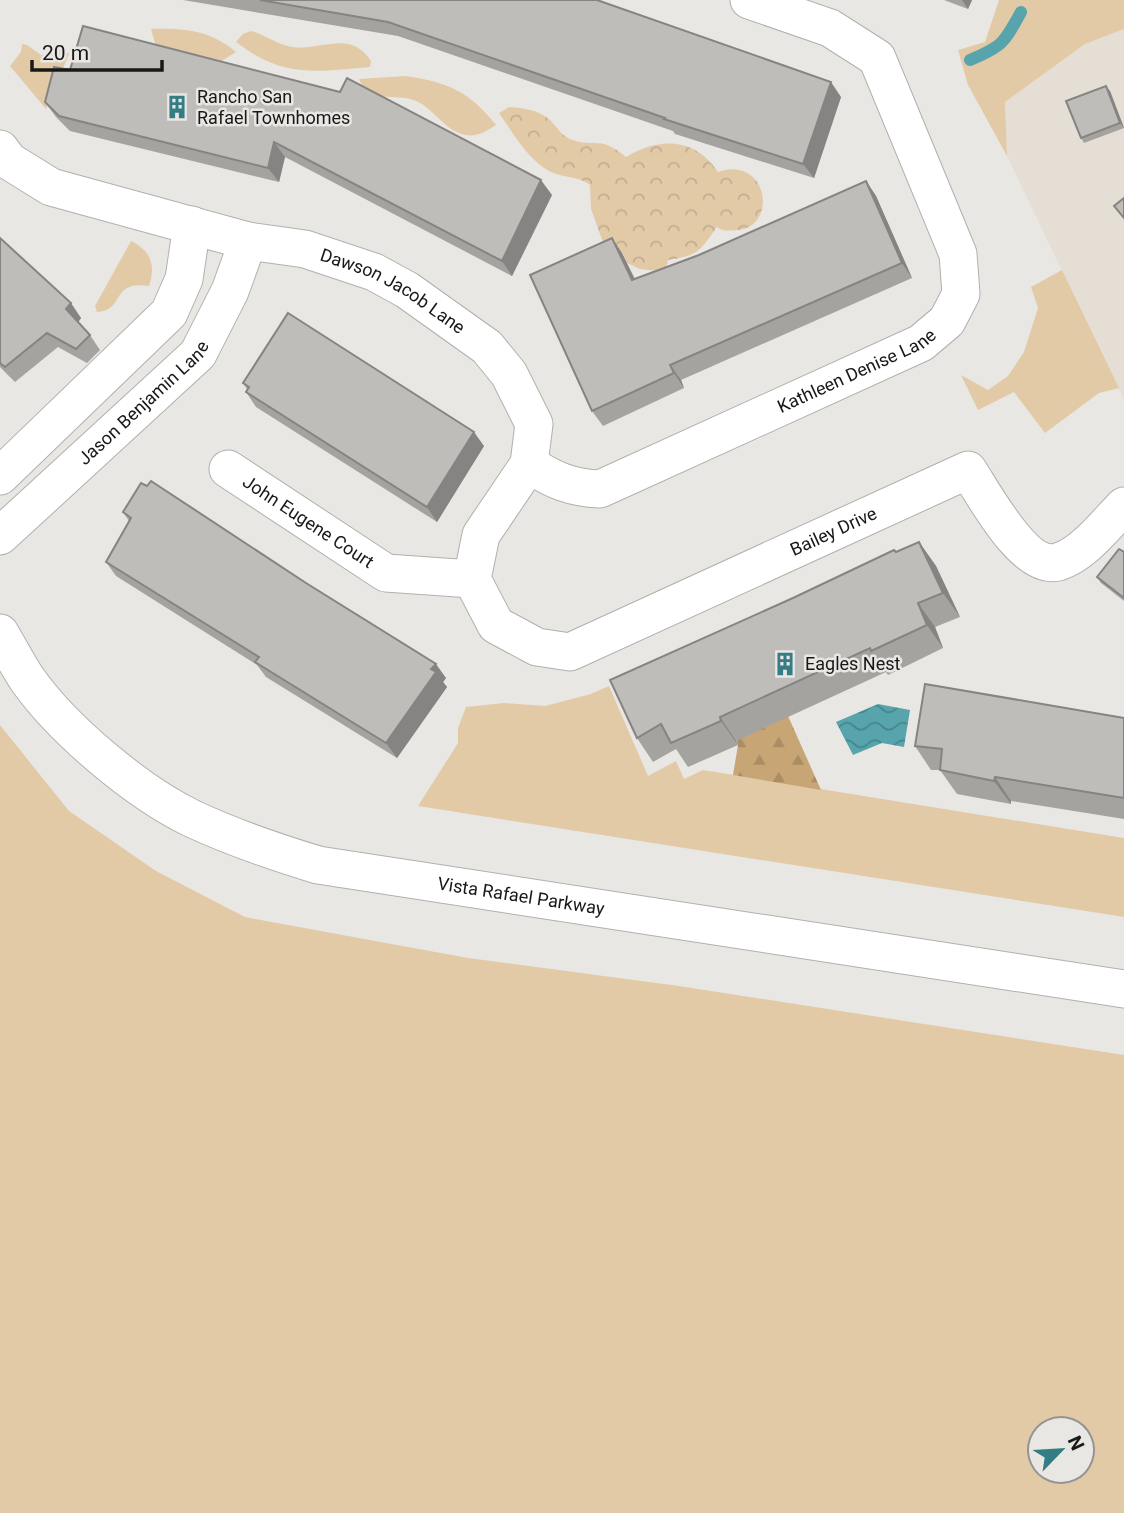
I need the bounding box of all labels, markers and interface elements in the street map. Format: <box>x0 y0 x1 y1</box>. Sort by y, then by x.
scale bar <box>32 28 161 72</box>
text: 20 m <box>42 41 89 65</box>
place label: Rancho San Rafael Townhomes <box>197 86 350 128</box>
building icon: Rancho San Rafael Townhomes <box>163 93 191 121</box>
street label: Dawson Jacob Lane <box>318 244 469 338</box>
street label: Kathleen Denise Lane <box>774 324 940 417</box>
street label: Jason Benjamin Lane <box>73 337 213 469</box>
street label: John Eugene Court <box>239 471 378 572</box>
street label: Bailey Drive <box>787 502 880 560</box>
building icon: Eagles Nest <box>771 650 799 678</box>
place label: Eagles Nest <box>805 653 900 674</box>
street label: Vista Rafael Parkway <box>436 873 607 919</box>
north arrow <box>1026 1415 1096 1485</box>
text: N <box>1063 1432 1089 1454</box>

